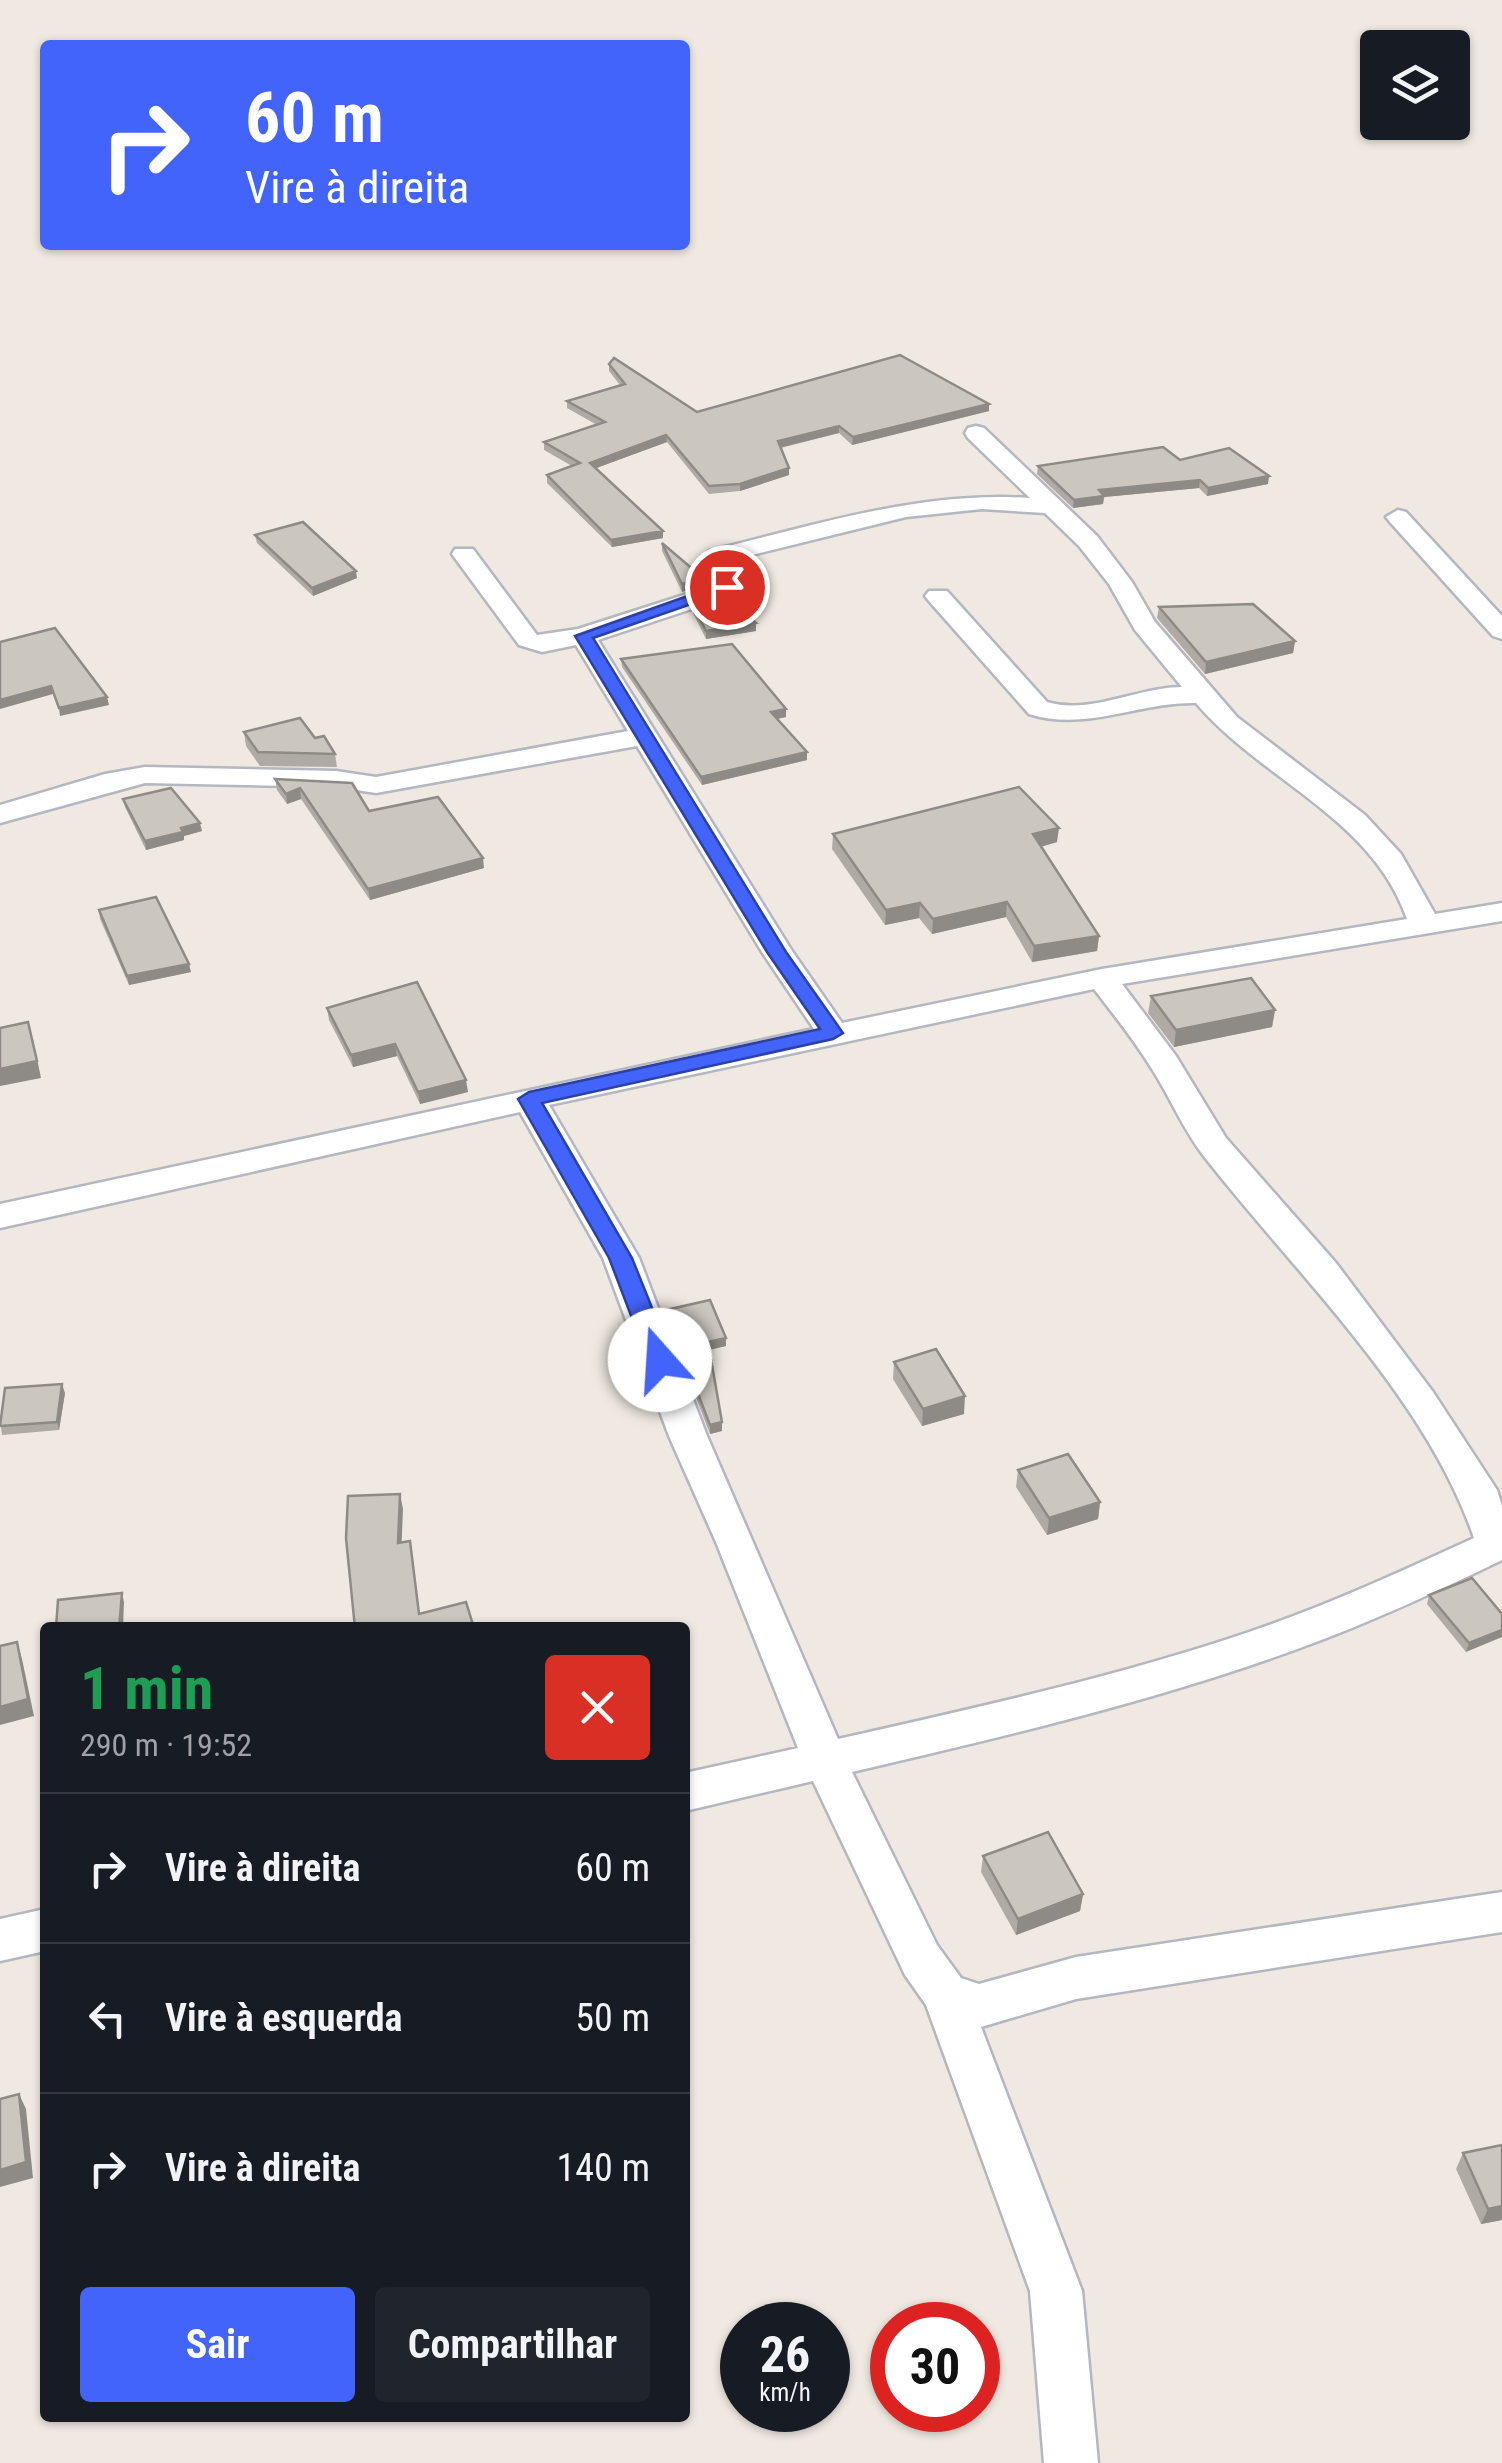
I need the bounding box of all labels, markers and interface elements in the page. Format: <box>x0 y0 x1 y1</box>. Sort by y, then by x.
map controls <box>1360 30 1470 140</box>
button: layers <box>1360 30 1470 140</box>
text: 60 m <box>245 77 384 159</box>
icon: right <box>80 80 210 210</box>
text: Vire à direita <box>245 161 469 214</box>
pin <box>685 545 770 630</box>
icon: arrive <box>700 560 755 615</box>
position arrow <box>608 1308 712 1412</box>
text: 1 min <box>80 1653 213 1724</box>
button: close <box>545 1655 650 1760</box>
text: 290 m · 19:52 <box>80 1726 252 1764</box>
icon: right <box>80 1841 135 1896</box>
text: Vire à direita <box>165 1846 360 1890</box>
text: 60 m <box>575 1846 650 1890</box>
icon: left <box>80 1991 135 2046</box>
text: Vire à esquerda <box>165 1996 403 2040</box>
text: 50 m <box>575 1996 650 2040</box>
icon: right <box>80 2141 135 2196</box>
text: Vire à direita <box>165 2146 360 2190</box>
text: 140 m <box>556 2146 650 2190</box>
button: Sair <box>80 2287 355 2402</box>
button: Compartilhar <box>375 2287 650 2402</box>
speed limit sign: 30 <box>870 2302 1000 2432</box>
text: 26 <box>760 2326 810 2384</box>
text: km/h <box>759 2378 811 2407</box>

